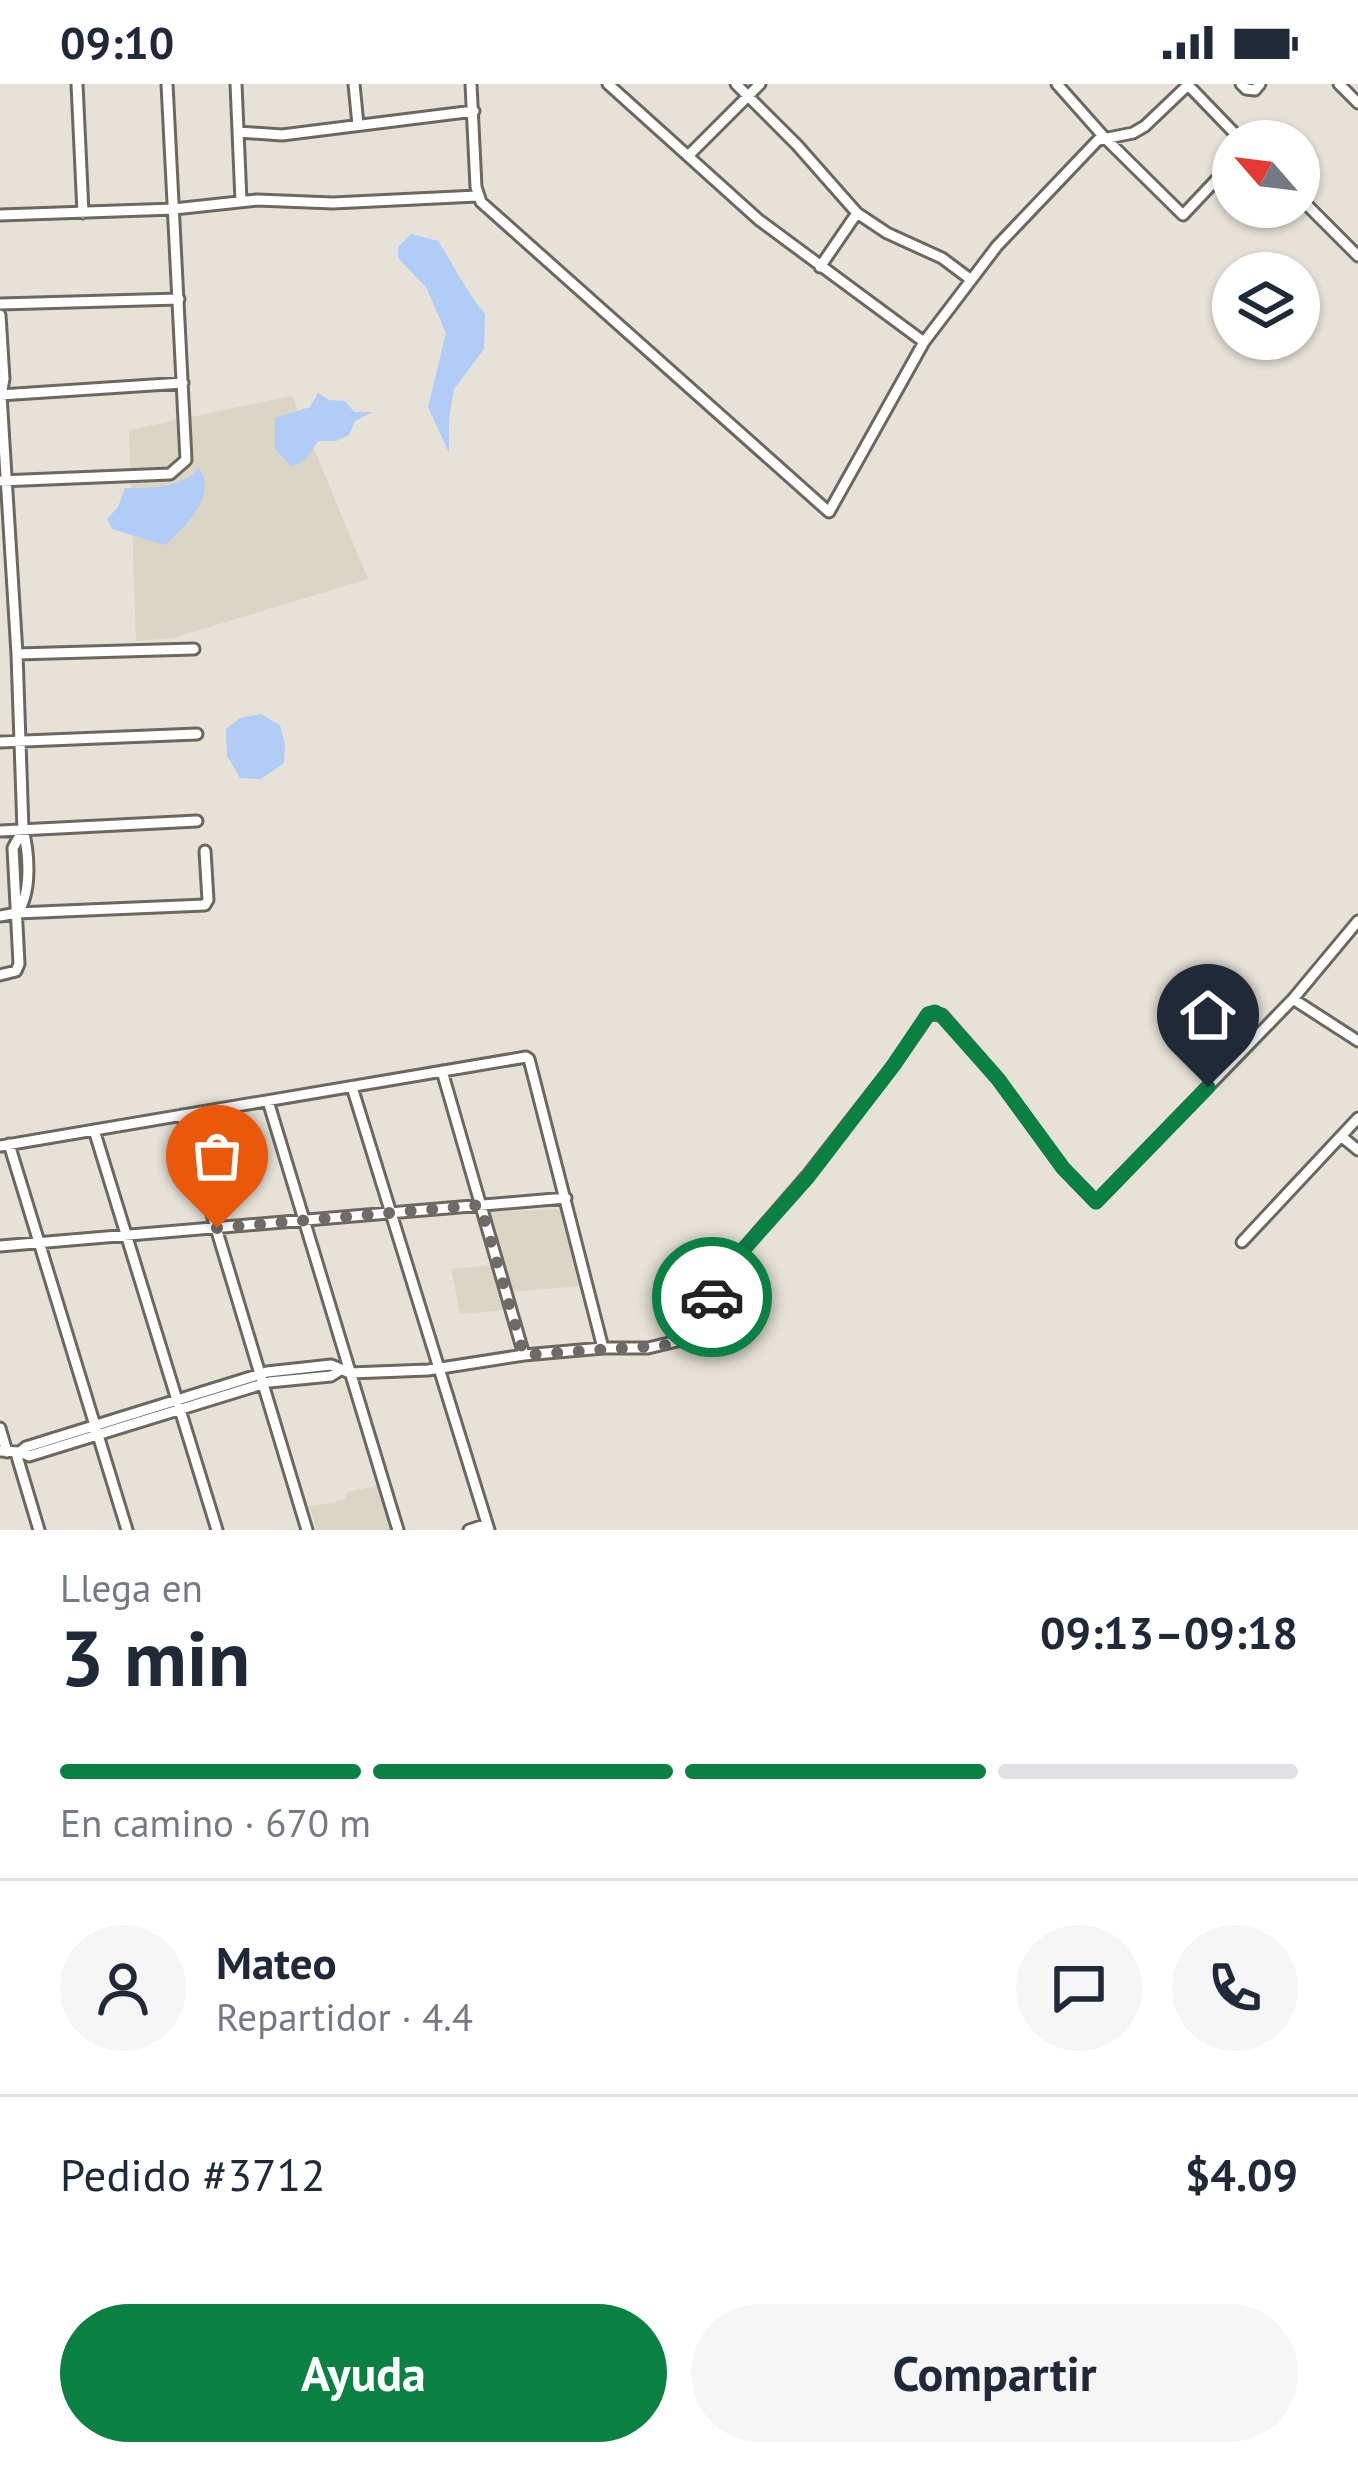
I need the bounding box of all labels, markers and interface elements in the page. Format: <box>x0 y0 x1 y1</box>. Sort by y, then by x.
text: 09:10 <box>60 13 174 71</box>
north arrow <box>1212 120 1320 228</box>
map controls <box>1212 120 1320 360</box>
button: layers <box>1212 252 1320 360</box>
pin <box>1157 964 1259 1087</box>
icon: home <box>1175 982 1241 1048</box>
pin <box>166 1105 268 1228</box>
icon: bag <box>184 1123 250 1189</box>
courier <box>652 1237 772 1357</box>
icon: car <box>679 1264 745 1330</box>
text: Llega en <box>60 1562 203 1613</box>
text: 09:13–09:18 <box>1040 1603 1298 1661</box>
text: 3 min <box>60 1607 250 1708</box>
text: En camino · 670 m <box>60 1797 371 1848</box>
button: person <box>60 1925 186 2051</box>
button: chat <box>1016 1925 1142 2051</box>
button: phone <box>1172 1925 1298 2051</box>
text: Mateo <box>216 1933 337 1991</box>
text: Repartidor · 4.4 <box>216 1991 473 2042</box>
text: Pedido #3712 <box>60 2145 326 2203</box>
text: $4.09 <box>1185 2145 1298 2203</box>
button: Ayuda <box>60 2304 667 2442</box>
button: Compartir <box>691 2304 1298 2442</box>

